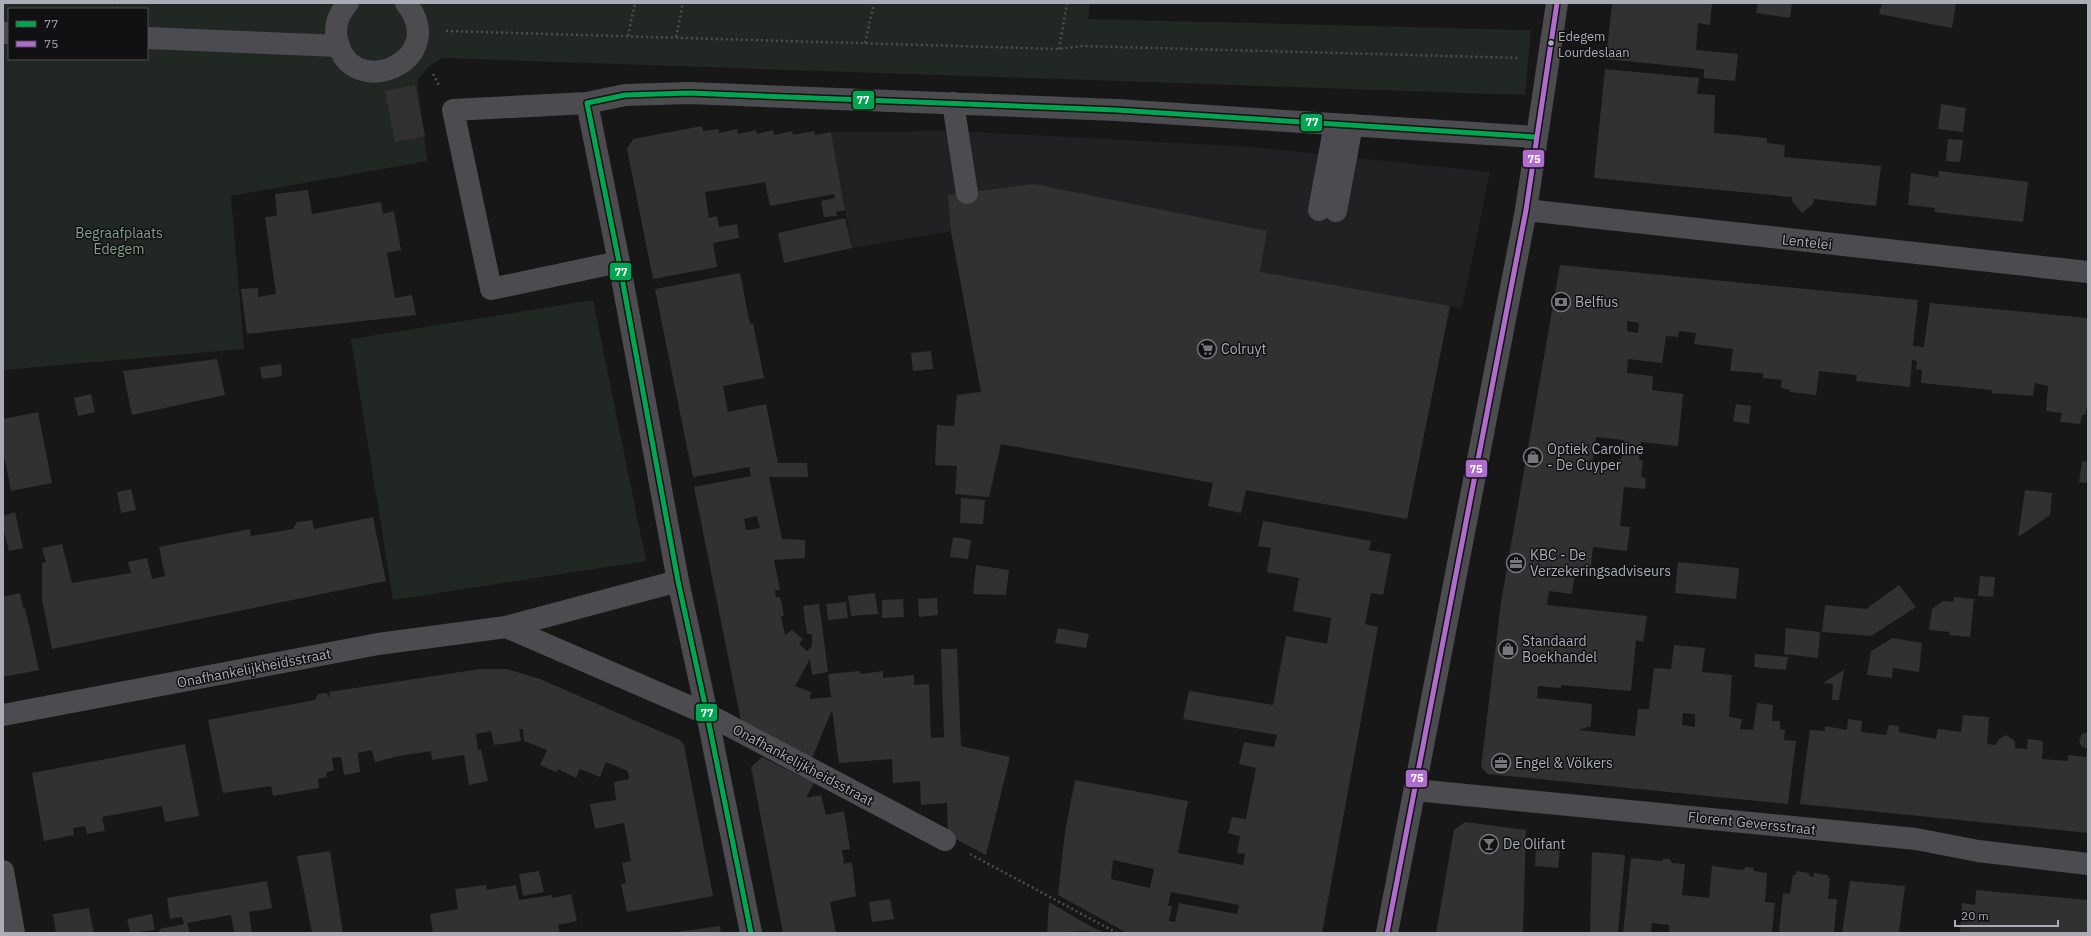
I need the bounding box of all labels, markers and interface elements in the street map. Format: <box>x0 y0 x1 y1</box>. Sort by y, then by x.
legend <box>8 8 148 60</box>
text: 77 <box>44 16 58 31</box>
place label: Edegem Lourdeslaan <box>1558 28 1630 61</box>
text: 75 <box>44 36 58 51</box>
marker: Edegem Lourdeslaan <box>1546 38 1556 48</box>
line badge: 77 <box>852 90 875 110</box>
text: 77 <box>856 93 870 107</box>
line badge: 77 <box>1300 113 1323 132</box>
text: 77 <box>1305 115 1319 129</box>
line badge: 75 <box>1522 149 1545 168</box>
text: 75 <box>1527 152 1541 166</box>
park label: Begraafplaats Edegem <box>75 224 163 258</box>
street label: Lentelei <box>1781 230 1833 254</box>
line badge: 77 <box>609 262 632 281</box>
text: 77 <box>614 265 628 279</box>
bank icon: Belfius <box>1550 291 1572 313</box>
place label: Belfius <box>1575 293 1619 311</box>
supermarket icon: Colruyt <box>1196 338 1218 360</box>
place label: Colruyt <box>1221 340 1266 358</box>
place label: Optiek Caroline - De Cuyper <box>1547 440 1644 474</box>
shop icon: Optiek Caroline - De Cuyper <box>1522 446 1544 468</box>
line badge: 75 <box>1465 459 1488 478</box>
text: 75 <box>1469 462 1483 476</box>
place label: KBC - De Verzekeringsadviseurs <box>1530 546 1671 580</box>
office icon: KBC - De Verzekeringsadviseurs <box>1505 552 1527 574</box>
place label: Standaard Boekhandel <box>1522 632 1597 666</box>
shop icon: Standaard Boekhandel <box>1497 638 1519 660</box>
street label: Onafhankelijkheidsstraat <box>175 644 333 692</box>
line badge: 77 <box>695 703 718 722</box>
text: 77 <box>700 706 714 720</box>
street label: Onafhankelijkheidsstraat <box>730 720 877 810</box>
office icon: Engel & Völkers <box>1490 752 1512 774</box>
place label: Engel & Völkers <box>1515 754 1613 772</box>
line badge: 75 <box>1405 769 1428 788</box>
text: 75 <box>1410 771 1424 785</box>
street label: Florent Geversstraat <box>1687 807 1817 839</box>
bar icon: De Olifant <box>1478 833 1500 855</box>
place label: De Olifant <box>1503 835 1566 853</box>
scale bar <box>1955 902 2058 928</box>
text: 20 m <box>1961 908 1989 923</box>

